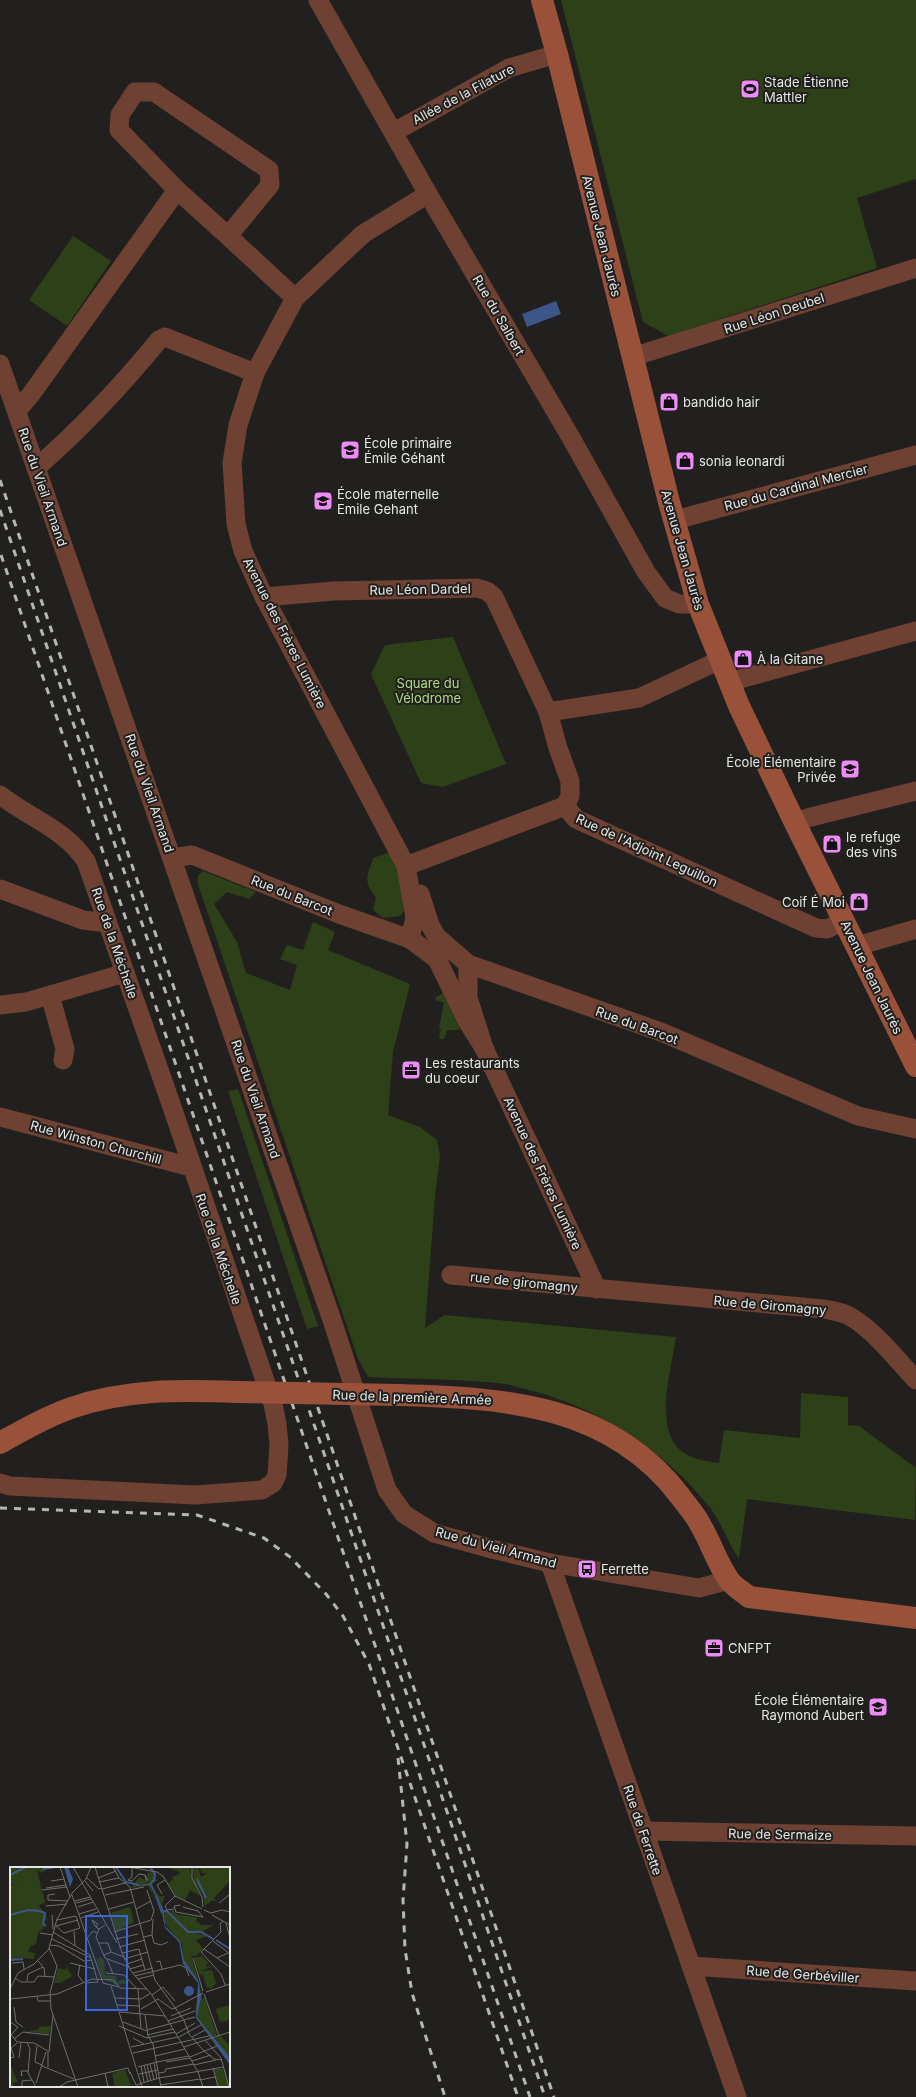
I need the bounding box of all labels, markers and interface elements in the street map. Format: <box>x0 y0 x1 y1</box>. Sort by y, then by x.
street label: Allée de la Filature <box>409 60 517 128</box>
place label: Stade Étienne Mattler <box>764 74 849 105</box>
sports icon: Stade Étienne Mattler <box>739 78 761 100</box>
street label: Avenue Jean Jaurès <box>579 174 625 299</box>
street label: Rue du Salbert <box>470 272 528 358</box>
street label: Rue Léon Deubel <box>722 289 826 337</box>
shop icon: bandido hair <box>658 391 680 413</box>
place label: bandido hair <box>683 394 760 410</box>
street label: Rue du Vieil Armand <box>15 425 71 549</box>
place label: École primaire Émile Géhant <box>364 435 452 466</box>
school or university icon: École primaire Émile Géhant <box>339 439 361 461</box>
shop icon: sonia leonardi <box>674 450 696 472</box>
place label: sonia leonardi <box>699 453 785 469</box>
street label: Rue du Cardinal Mercier <box>722 460 870 514</box>
place label: École maternelle Emile Gehant <box>337 486 439 517</box>
street label: Avenue Jean Jaurès <box>658 488 708 612</box>
school or university icon: École maternelle Emile Gehant <box>312 490 334 512</box>
street label: Avenue des Frères Lumière <box>240 555 330 711</box>
street label: Rue Léon Dardel <box>369 580 471 598</box>
shop icon: À la Gitane <box>732 648 754 670</box>
place label: À la Gitane <box>757 651 823 667</box>
park label: Square du Vélodrome <box>395 675 461 706</box>
street label: Rue du Vieil Armand <box>122 731 178 855</box>
place label: École Élémentaire Privée <box>726 754 836 785</box>
school or university icon: École Élémentaire Privée <box>839 758 861 780</box>
street label: Rue de l'Adjoint Leguillon <box>574 810 720 890</box>
place label: le refuge des vins <box>846 829 901 860</box>
shop icon: le refuge des vins <box>821 833 843 855</box>
street label: Rue du Barcot <box>249 871 335 919</box>
street label: Rue de la Méchelle <box>88 885 142 1001</box>
shop icon: Coif É Moi <box>848 891 870 913</box>
place label: Coif É Moi <box>782 894 845 910</box>
street label: Avenue Jean Jaurès <box>837 917 907 1037</box>
street label: Rue du Barcot <box>594 1003 680 1047</box>
street label: Rue du Vieil Armand <box>228 1037 284 1161</box>
place label: Les restaurants du coeur <box>425 1055 520 1086</box>
office icon: Les restaurants du coeur <box>400 1059 422 1081</box>
street label: Avenue des Frères Lumière <box>500 1094 586 1252</box>
street label: Rue Winston Churchill <box>29 1117 163 1167</box>
street label: Rue de la Méchelle <box>192 1191 246 1307</box>
street label: rue de giromagny <box>469 1268 579 1296</box>
street label: Rue de Giromagny <box>713 1292 827 1318</box>
street label: Rue de la première Armée <box>332 1386 492 1408</box>
street label: Rue du Vieil Armand <box>434 1523 558 1571</box>
bus stop icon: Ferrette <box>576 1558 598 1580</box>
place label: Ferrette <box>601 1561 649 1577</box>
office icon: CNFPT <box>703 1637 725 1659</box>
place label: CNFPT <box>728 1640 772 1656</box>
place label: École Élémentaire Raymond Aubert <box>754 1692 864 1723</box>
school or university icon: École Élémentaire Raymond Aubert <box>867 1696 889 1718</box>
street label: Rue de Ferrette <box>620 1783 666 1877</box>
street label: Rue de Sermaize <box>728 1825 832 1843</box>
inset map <box>10 1867 230 2087</box>
street label: Rue de Gerbéviller <box>746 1962 860 1986</box>

